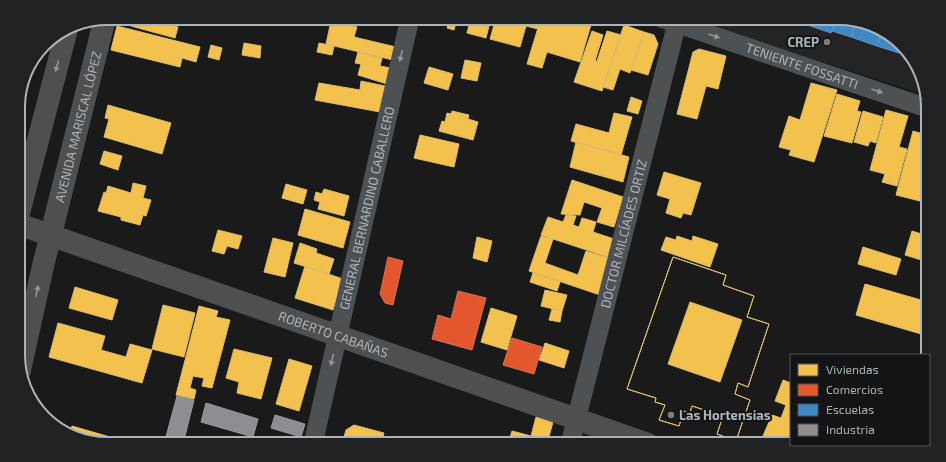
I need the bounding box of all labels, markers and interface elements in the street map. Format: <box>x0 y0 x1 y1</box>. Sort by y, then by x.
one-way arrow <box>708 33 720 39</box>
place label: CREP <box>787 34 819 50</box>
marker: CREP <box>822 37 832 47</box>
street label: TENIENTE FOSSATTI <box>744 39 860 92</box>
street label: AVENIDA MARISCAL LÓPEZ <box>51 50 104 204</box>
one-way arrow <box>398 50 404 62</box>
one-way arrow <box>54 60 60 72</box>
one-way arrow <box>871 88 883 94</box>
street label: GENERAL BERNARDINO CABALLERO <box>336 105 398 311</box>
street label: DOCTOR MILCÍADES ORTIZ <box>597 158 650 310</box>
one-way arrow <box>35 284 41 297</box>
street label: ROBERTO CABAÑAS <box>276 308 390 361</box>
one-way arrow <box>329 354 335 367</box>
legend <box>790 354 930 446</box>
text: Viviendas <box>826 362 879 376</box>
text: Comercios <box>826 382 883 396</box>
text: Escuelas <box>826 402 874 416</box>
place label: Las Hortensias <box>679 407 771 423</box>
marker: Las Hortensias <box>666 410 676 420</box>
text: Industria <box>826 422 875 436</box>

